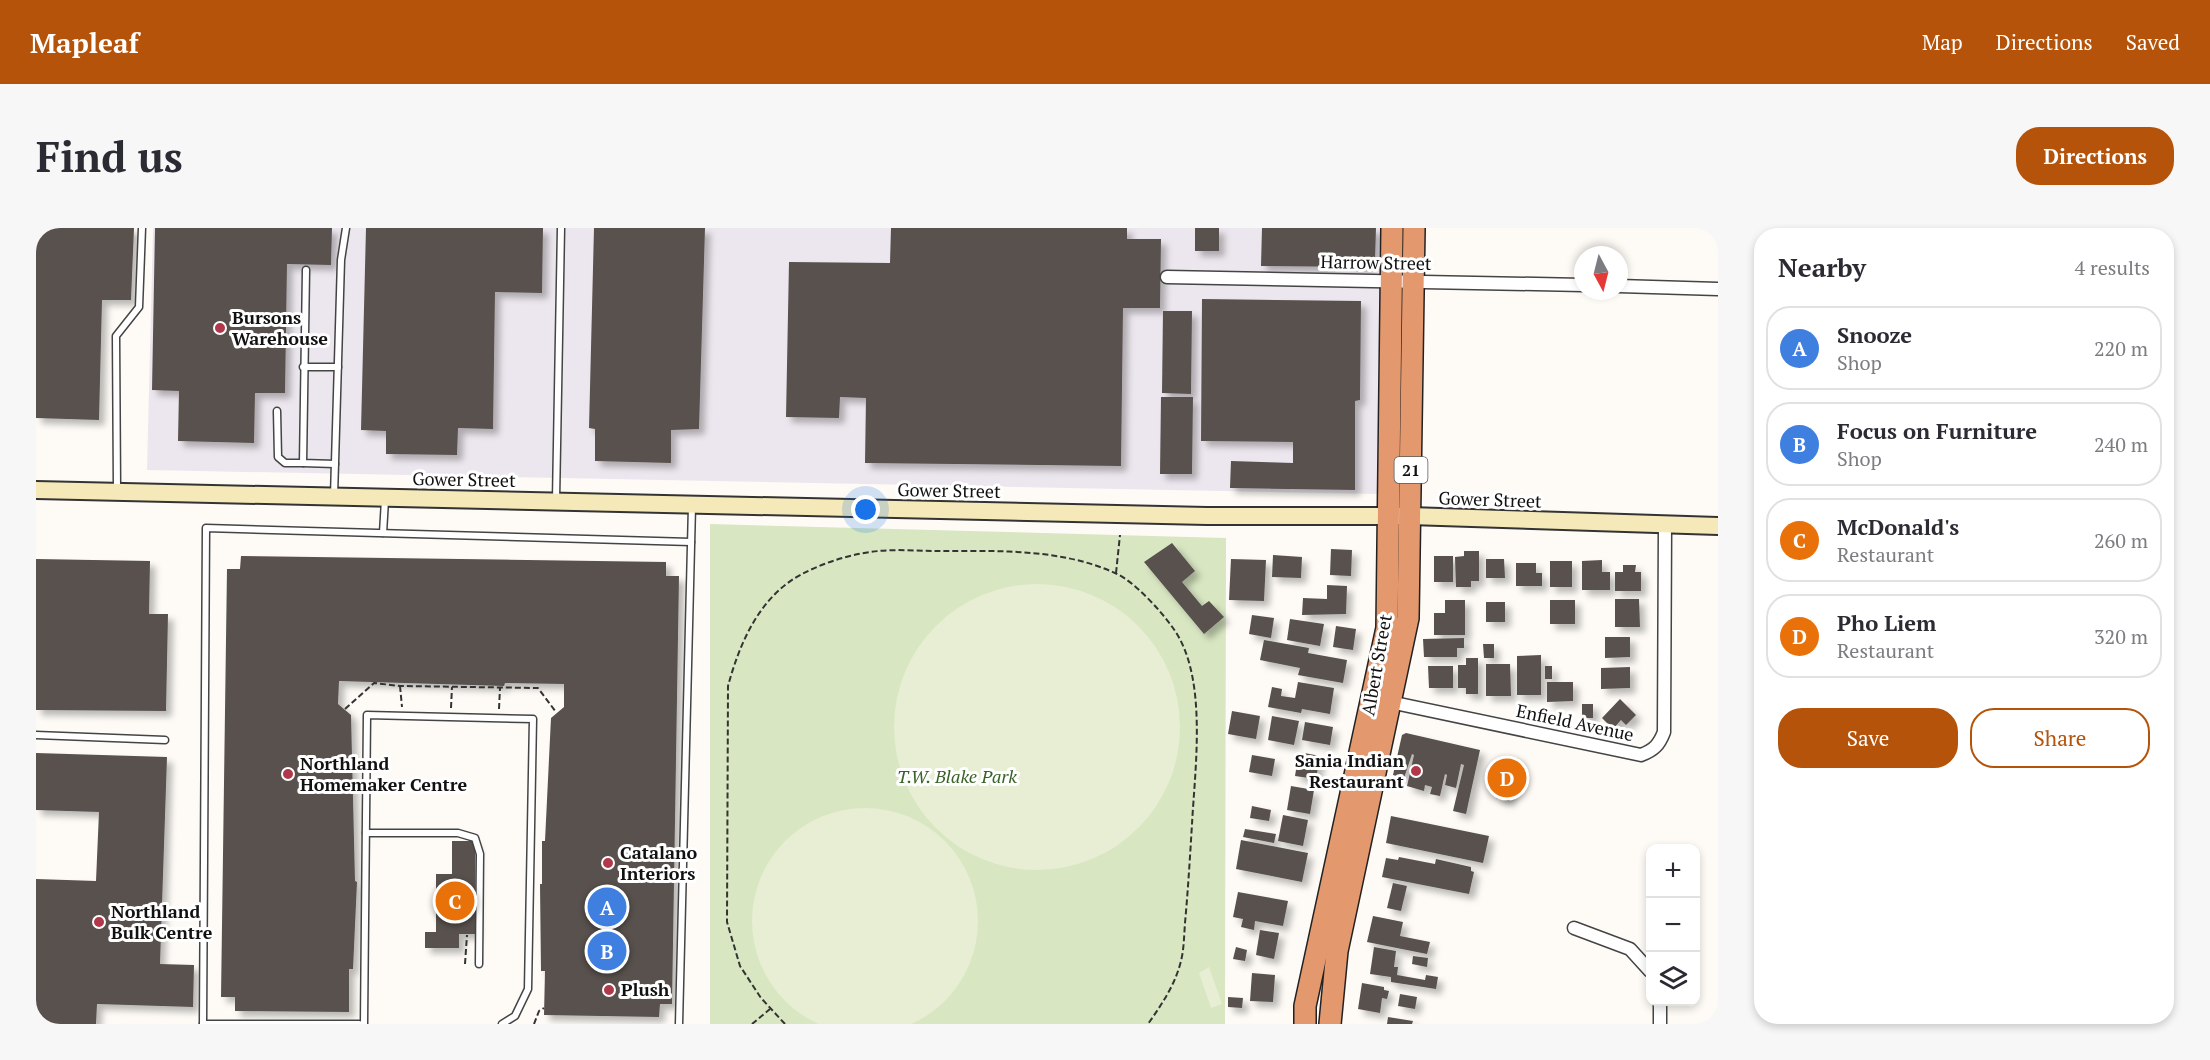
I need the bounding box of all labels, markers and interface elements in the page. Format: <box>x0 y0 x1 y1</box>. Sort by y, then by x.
text: Mapleaf <box>30 24 139 61</box>
text: Map <box>1922 28 1963 56</box>
text: Directions <box>1996 28 2093 56</box>
text: Saved <box>2126 28 2180 56</box>
button: Directions <box>2016 127 2174 185</box>
text: Find us <box>36 128 183 184</box>
north arrow <box>1574 246 1628 300</box>
street label: Harrow Street <box>1320 249 1432 275</box>
text: Nearby <box>1778 250 1866 284</box>
text: 4 results <box>2075 254 2150 281</box>
place label: Bursons Warehouse <box>232 305 328 350</box>
text: Snooze <box>1837 320 1912 349</box>
marker: Bursons Warehouse <box>213 321 227 335</box>
text: A <box>1792 335 1807 362</box>
text: 220 m <box>2094 335 2148 362</box>
text: Shop <box>1837 349 1882 376</box>
text: Focus on Furniture <box>1837 416 2037 445</box>
text: B <box>1793 431 1806 458</box>
text: 240 m <box>2094 431 2148 458</box>
text: Shop <box>1837 445 1882 472</box>
road number: 21 <box>1394 457 1428 483</box>
street label: Gower Street <box>412 466 516 492</box>
street label: Gower Street <box>897 477 1001 503</box>
street label: Gower Street <box>1438 485 1542 513</box>
your location <box>851 495 880 524</box>
text: McDonald's <box>1837 512 1959 541</box>
text: C <box>1793 527 1806 554</box>
text: 260 m <box>2094 527 2148 554</box>
text: Restaurant <box>1837 541 1934 568</box>
text: Pho Liem <box>1837 608 1936 637</box>
street label: Albert Street <box>1355 612 1397 717</box>
text: D <box>1792 623 1807 650</box>
text: 320 m <box>2094 623 2148 650</box>
text: Restaurant <box>1837 637 1934 664</box>
street label: Enfield Avenue <box>1514 698 1636 746</box>
button: Save <box>1778 708 1958 768</box>
button: Share <box>1970 708 2150 768</box>
place label: Sania Indian Restaurant <box>1295 748 1404 793</box>
place label: Northland Homemaker Centre <box>300 751 468 796</box>
pin: D <box>1488 756 1526 800</box>
park label: T.W. Blake Park <box>897 764 1017 788</box>
marker: Sania Indian Restaurant <box>1409 764 1423 778</box>
marker: Northland Homemaker Centre <box>281 767 295 781</box>
place label: Catalano Interiors <box>620 840 698 885</box>
map controls <box>1646 844 1700 1006</box>
button: + <box>1646 844 1700 898</box>
marker: Catalano Interiors <box>601 856 615 870</box>
pin: C <box>436 878 474 924</box>
pin: A <box>588 884 626 930</box>
button: − <box>1646 898 1700 952</box>
place label: Northland Bulk Centre <box>111 899 213 944</box>
marker: Northland Bulk Centre <box>92 915 106 929</box>
pin: B <box>588 928 626 974</box>
button: layers <box>1646 952 1700 1006</box>
place label: Plush <box>621 977 670 1001</box>
marker: Plush <box>602 983 616 997</box>

